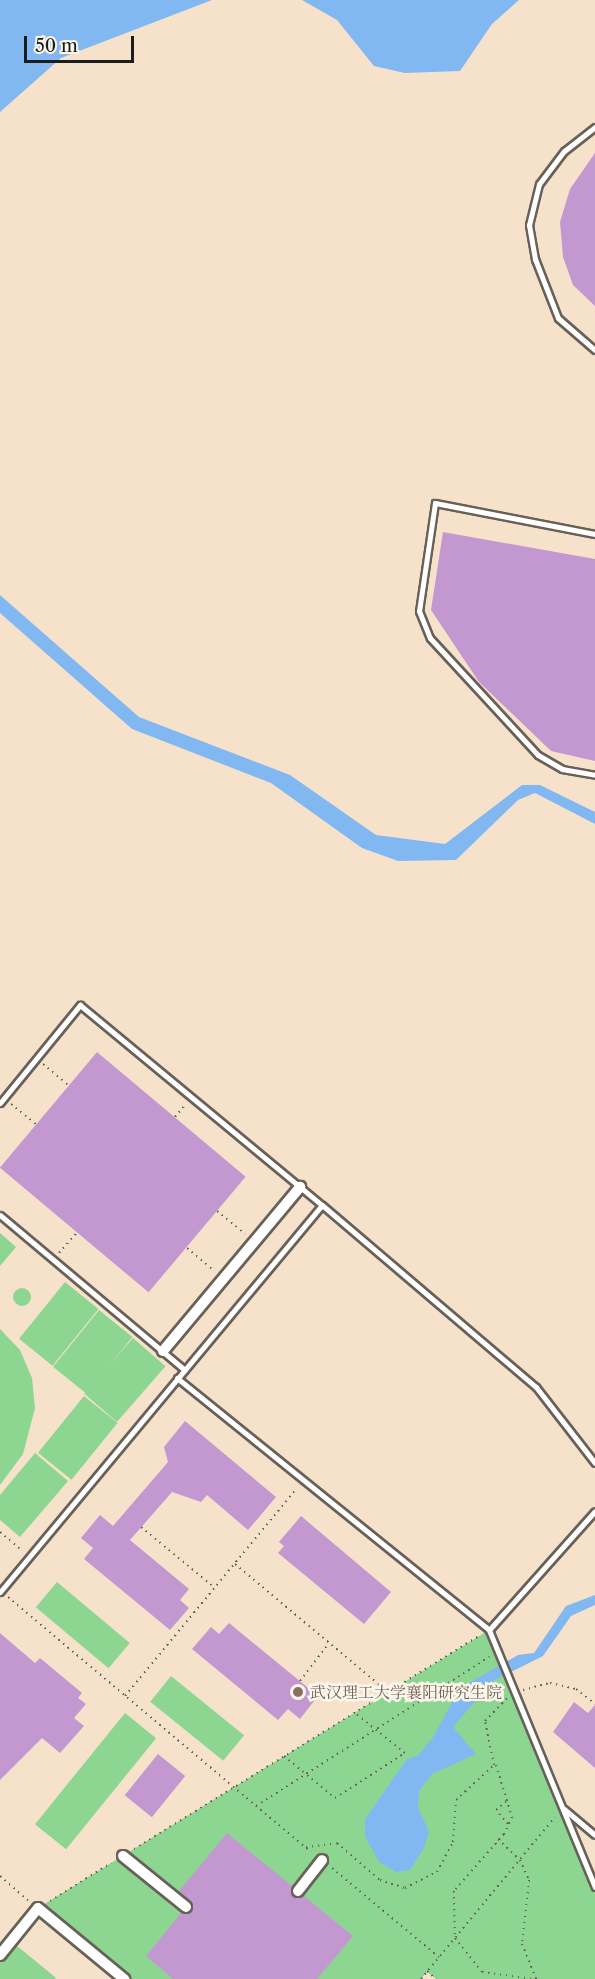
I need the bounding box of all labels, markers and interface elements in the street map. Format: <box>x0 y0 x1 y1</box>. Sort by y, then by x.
scale bar <box>27 24 136 62</box>
text: 50 m <box>35 35 78 57</box>
place label: 武汉理工大学襄阳研究生院 <box>310 1682 502 1702</box>
marker: 武汉理工大学襄阳研究生院 <box>291 1685 305 1699</box>

